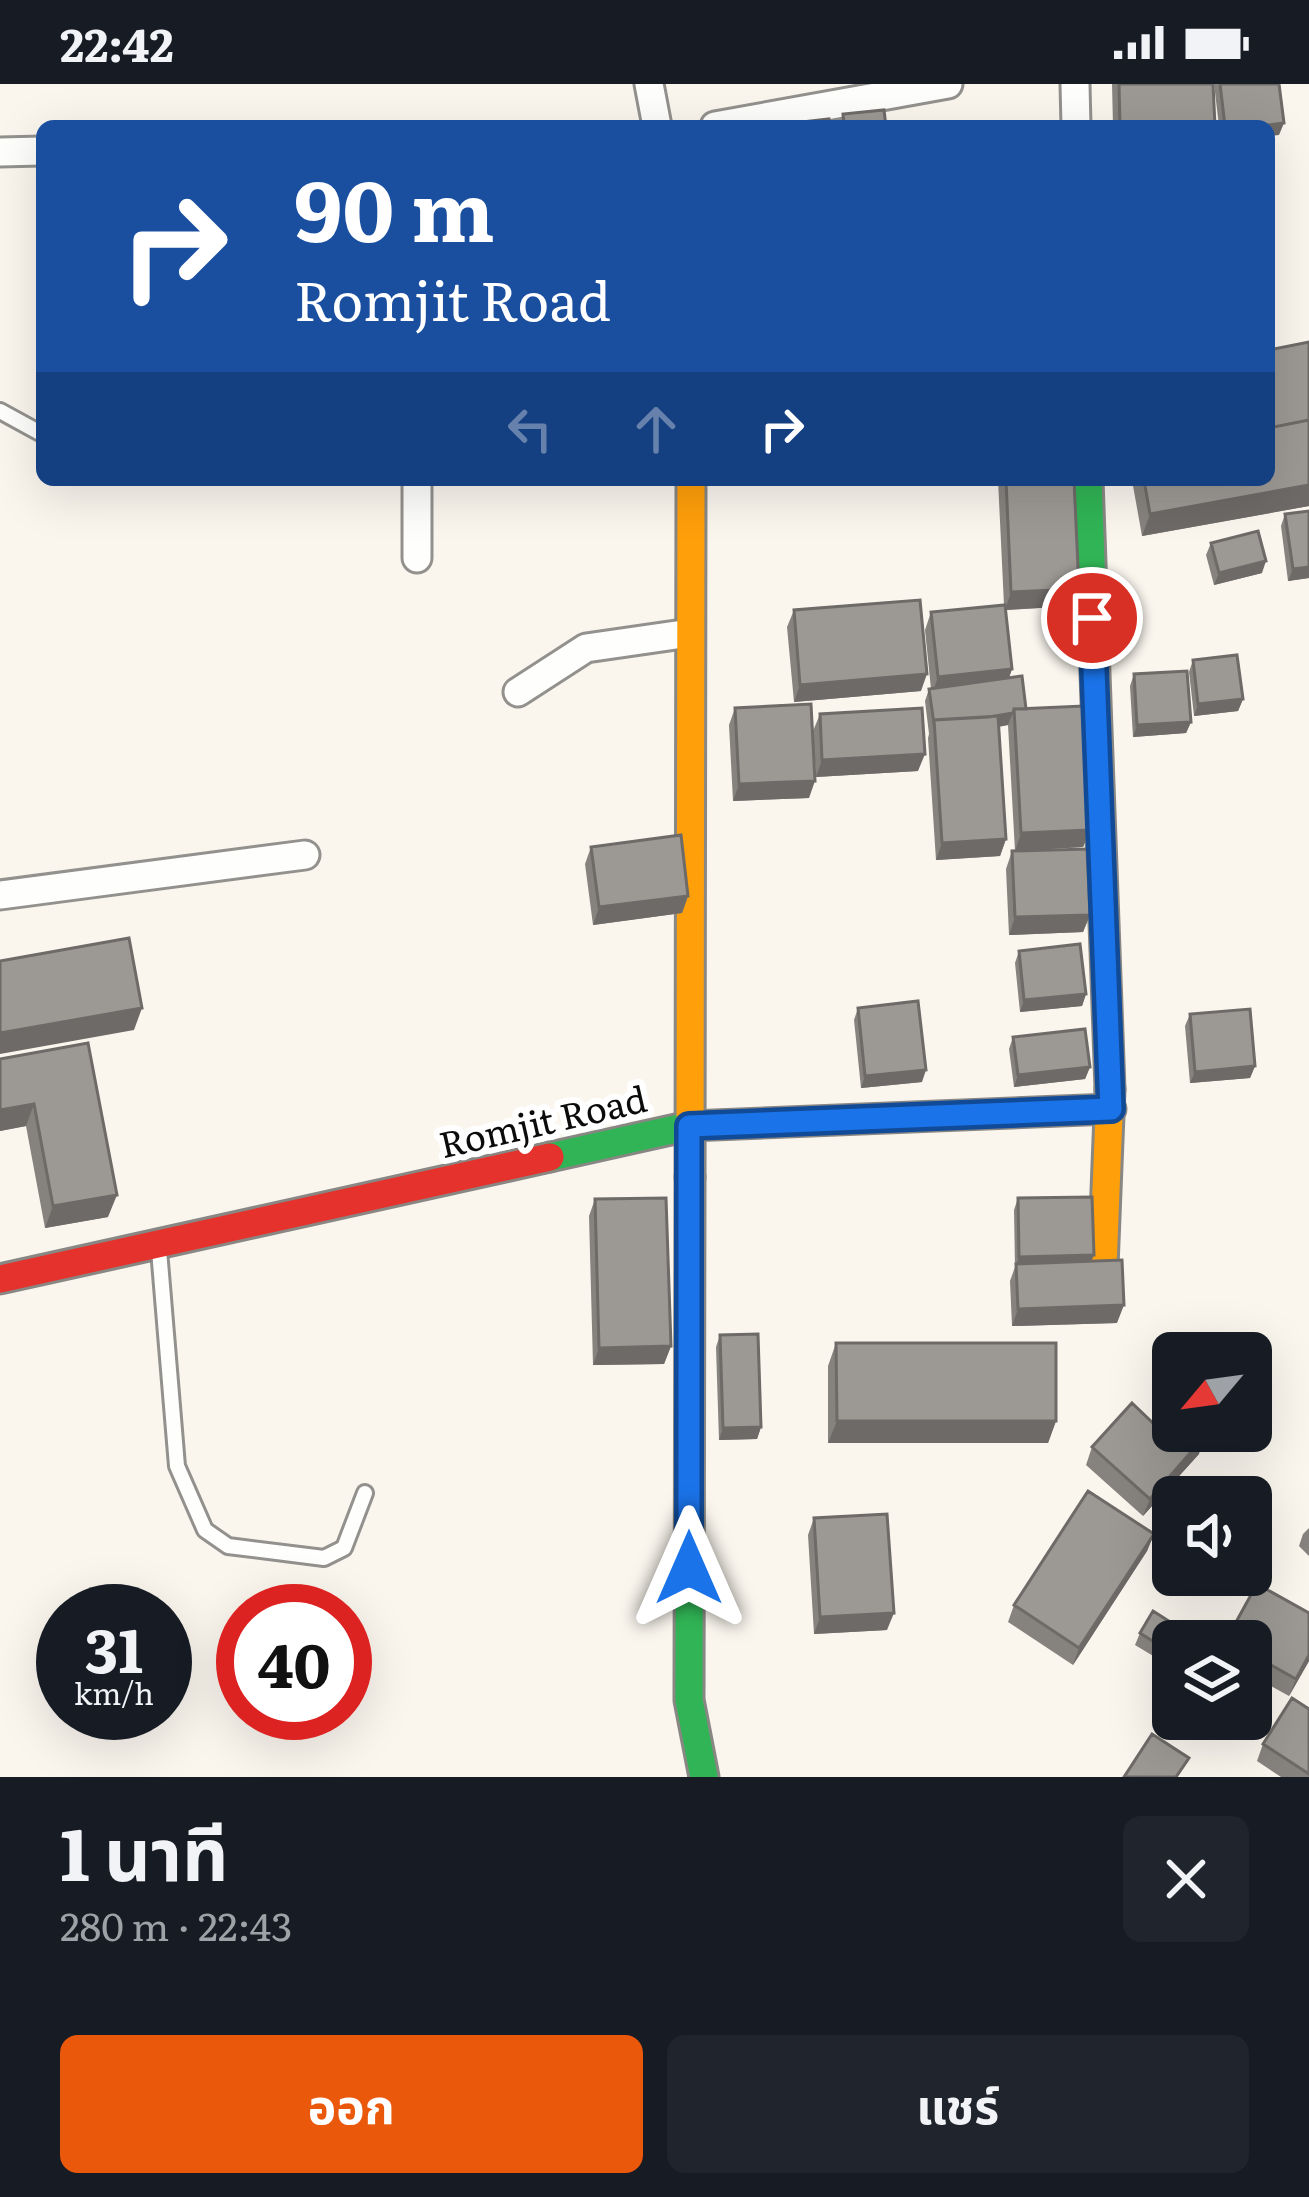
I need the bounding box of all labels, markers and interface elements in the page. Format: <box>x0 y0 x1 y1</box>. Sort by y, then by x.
text: 22:42 <box>60 9 174 76</box>
text: 90 m <box>294 143 495 268</box>
icon: right <box>96 168 252 324</box>
text: Romjit Road <box>294 257 611 338</box>
icon: left <box>497 396 563 462</box>
icon: ahead <box>623 396 689 462</box>
icon: right <box>749 396 815 462</box>
pin <box>1041 567 1143 669</box>
icon: arrive <box>1059 585 1125 651</box>
street label: Romjit Road <box>434 1070 651 1169</box>
north arrow <box>1152 1332 1272 1452</box>
map controls <box>1152 1332 1272 1740</box>
button: sound <box>1152 1476 1272 1596</box>
position arrow <box>626 1505 752 1631</box>
speed limit sign: 40 <box>216 1584 372 1740</box>
text: 31 <box>85 1602 143 1691</box>
button: layers <box>1152 1620 1272 1740</box>
text: km/h <box>74 1670 154 1714</box>
text: 1 นาที <box>60 1796 228 1903</box>
button: close <box>1123 1816 1249 1942</box>
text: 280 m · 22:43 <box>60 1895 292 1953</box>
button: ออก <box>60 2035 643 2173</box>
button: แชร์ <box>667 2035 1249 2173</box>

